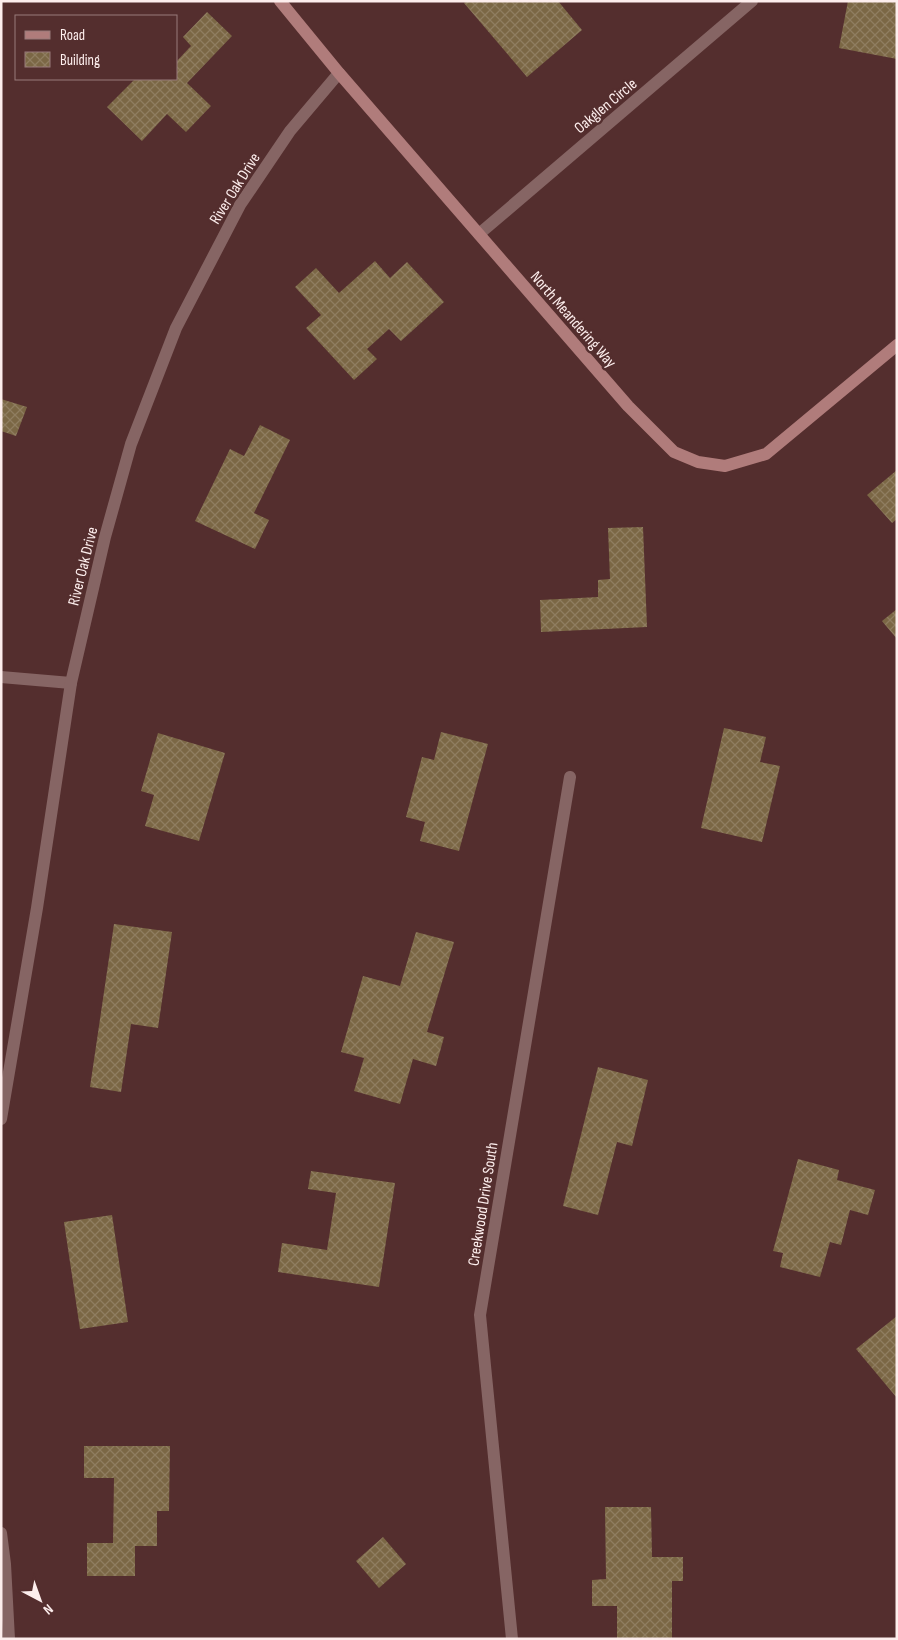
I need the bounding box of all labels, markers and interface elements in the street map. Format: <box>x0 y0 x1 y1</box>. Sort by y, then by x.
legend <box>15 15 178 80</box>
text: Road <box>60 26 85 45</box>
text: Building <box>60 51 100 70</box>
street label: Oakglen Circle <box>571 75 641 138</box>
street label: River Oak Drive <box>206 150 265 228</box>
street label: North Meandering Way <box>526 268 620 372</box>
street label: River Oak Drive <box>65 525 102 608</box>
street label: Creekwood Drive South <box>464 1141 503 1267</box>
north arrow <box>15 1575 65 1625</box>
text: N <box>40 1601 57 1618</box>

